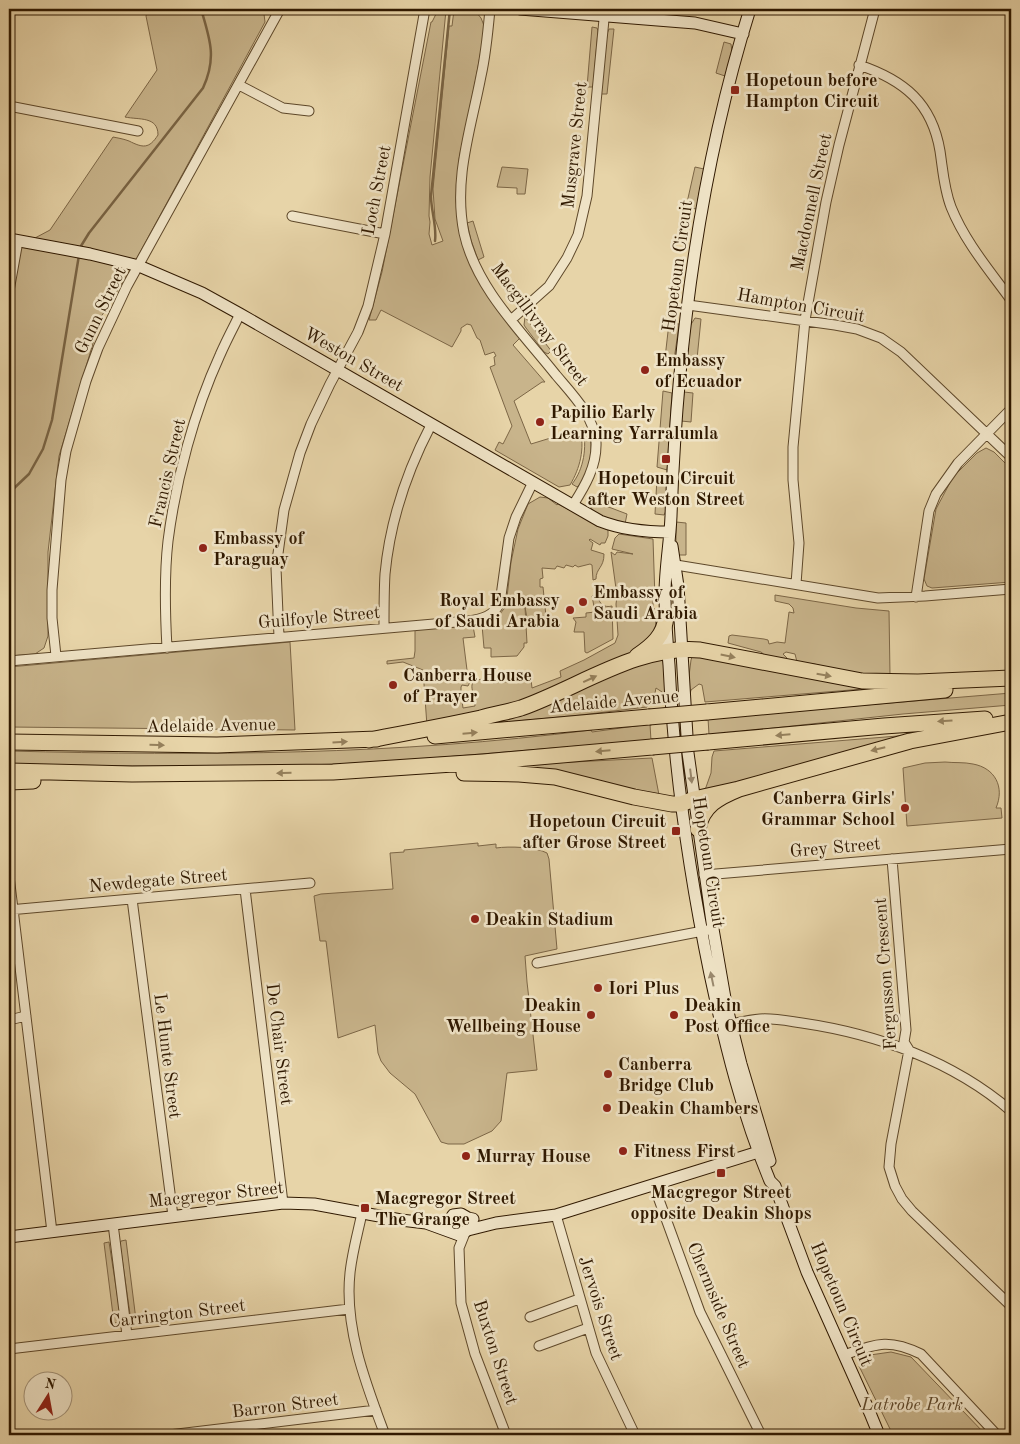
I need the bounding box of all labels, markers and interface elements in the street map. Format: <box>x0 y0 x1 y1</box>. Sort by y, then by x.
place label: Hopetoun before Hampton Circuit <box>745 72 880 111</box>
street label: Musgrave Street <box>559 81 591 210</box>
marker: Hopetoun before Hampton Circuit <box>729 84 741 96</box>
street label: Macdonnell Street <box>789 132 835 273</box>
street label: Loch Street <box>359 144 395 237</box>
street label: Hopetoun Circuit <box>660 199 696 333</box>
street label: Macgillivray Street <box>487 260 591 389</box>
street label: Gunn Street <box>72 264 130 357</box>
street label: Hampton Circuit <box>735 286 866 326</box>
street label: Weston Street <box>301 324 406 395</box>
place label: Embassy of Ecuador <box>655 352 742 391</box>
marker: Embassy of Ecuador <box>639 364 651 376</box>
place label: Papilio Early Learning Yarralumla <box>550 404 718 443</box>
marker: Papilio Early Learning Yarralumla <box>534 416 546 428</box>
street label: Francis Street <box>147 417 189 530</box>
marker: Hopetoun Circuit after Weston Street <box>660 453 672 465</box>
place label: Hopetoun Circuit after Weston Street <box>588 470 745 509</box>
place label: Embassy of Paraguay <box>213 530 305 569</box>
marker: Embassy of Paraguay <box>197 542 209 554</box>
place label: Embassy of Saudi Arabia <box>593 584 698 623</box>
place label: Royal Embassy of Saudi Arabia <box>435 592 560 631</box>
marker: Embassy of Saudi Arabia <box>577 596 589 608</box>
street label: Guilfoyle Street <box>257 604 381 632</box>
marker: Royal Embassy of Saudi Arabia <box>564 604 576 616</box>
one-way arrow <box>721 652 736 660</box>
place label: Canberra House of Prayer <box>403 667 532 706</box>
one-way arrow <box>816 671 832 679</box>
one-way arrow <box>583 675 597 683</box>
marker: Canberra House of Prayer <box>387 679 399 691</box>
street label: Adelaide Avenue <box>549 687 680 717</box>
street label: Adelaide Avenue <box>146 716 276 736</box>
one-way arrow <box>937 718 953 726</box>
one-way arrow <box>462 729 478 737</box>
one-way arrow <box>775 731 791 739</box>
one-way arrow <box>332 737 348 745</box>
one-way arrow <box>149 741 165 749</box>
one-way arrow <box>870 746 885 754</box>
one-way arrow <box>595 748 611 756</box>
one-way arrow <box>687 768 695 784</box>
one-way arrow <box>276 769 292 777</box>
place label: Canberra Girls' Grammar School <box>761 790 895 829</box>
street label: Hopetoun Circuit <box>689 795 727 929</box>
marker: Canberra Girls' Grammar School <box>899 802 911 814</box>
place label: Hopetoun Circuit after Grose Street <box>522 813 666 852</box>
marker: Hopetoun Circuit after Grose Street <box>670 825 682 837</box>
street label: Grey Street <box>789 835 881 861</box>
street label: Newdegate Street <box>88 866 228 896</box>
street label: Fergusson Crescent <box>872 897 900 1051</box>
place label: Deakin Stadium <box>485 911 613 929</box>
marker: Deakin Stadium <box>469 913 481 925</box>
one-way arrow <box>707 970 715 986</box>
place label: Iori Plus <box>608 980 679 998</box>
street label: De Chair Street <box>263 982 295 1106</box>
marker: Iori Plus <box>592 982 604 994</box>
street label: Le Hunte Street <box>150 992 184 1120</box>
place label: Deakin Wellbeing House <box>445 997 581 1036</box>
place label: Deakin Post Office <box>684 997 770 1036</box>
marker: Deakin Wellbeing House <box>585 1009 597 1021</box>
marker: Deakin Post Office <box>668 1009 680 1021</box>
place label: Canberra Bridge Club <box>618 1056 714 1095</box>
marker: Canberra Bridge Club <box>602 1068 614 1080</box>
place label: Deakin Chambers <box>617 1100 759 1118</box>
marker: Deakin Chambers <box>601 1102 613 1114</box>
place label: Fitness First <box>633 1143 736 1161</box>
marker: Fitness First <box>617 1145 629 1157</box>
place label: Murray House <box>476 1148 591 1166</box>
marker: Murray House <box>460 1150 472 1162</box>
marker: Macgregor Street opposite Deakin Shops <box>715 1167 727 1179</box>
street label: Macgregor Street <box>148 1179 285 1211</box>
place label: Macgregor Street opposite Deakin Shops <box>631 1184 812 1223</box>
place label: Macgregor Street The Grange <box>375 1190 516 1229</box>
marker: Macgregor Street The Grange <box>359 1202 371 1214</box>
street label: Chermside Street <box>683 1240 753 1371</box>
street label: Hopetoun Circuit <box>807 1240 875 1369</box>
street label: Jervois Street <box>575 1254 625 1363</box>
street label: Carrington Street <box>108 1297 247 1331</box>
street label: Buxton Street <box>470 1298 520 1407</box>
north arrow <box>22 1372 72 1422</box>
text: N <box>44 1376 57 1392</box>
street label: Barron Street <box>231 1391 340 1421</box>
park label: Latrobe Park <box>860 1396 963 1414</box>

